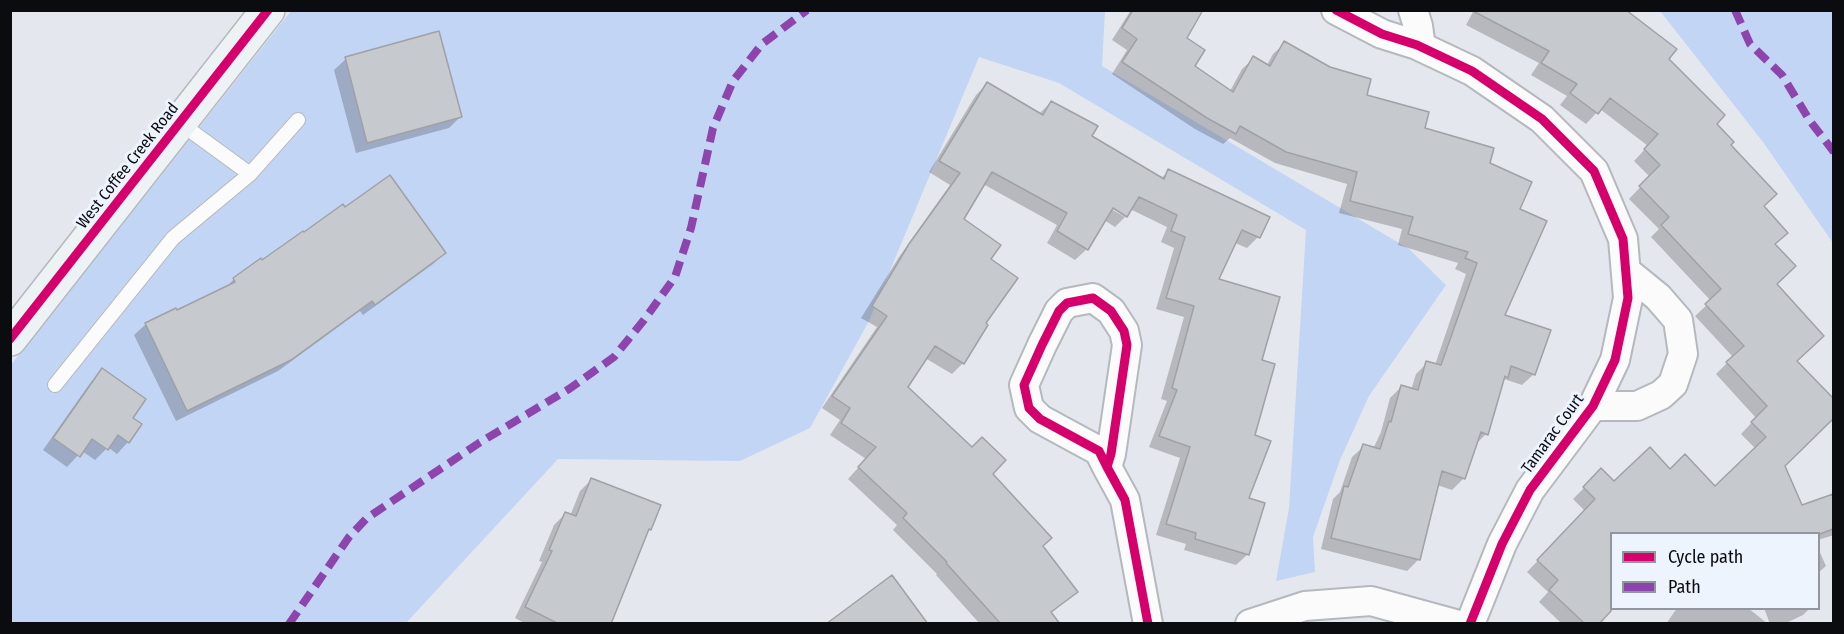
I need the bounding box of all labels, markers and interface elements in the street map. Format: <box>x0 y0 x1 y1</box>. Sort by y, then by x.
street label: West Coffee Creek Road <box>73 99 183 233</box>
street label: Tamarac Court <box>1518 391 1588 477</box>
legend <box>1610 532 1820 610</box>
text: Cycle path <box>1668 546 1743 568</box>
text: Path <box>1668 576 1701 598</box>

